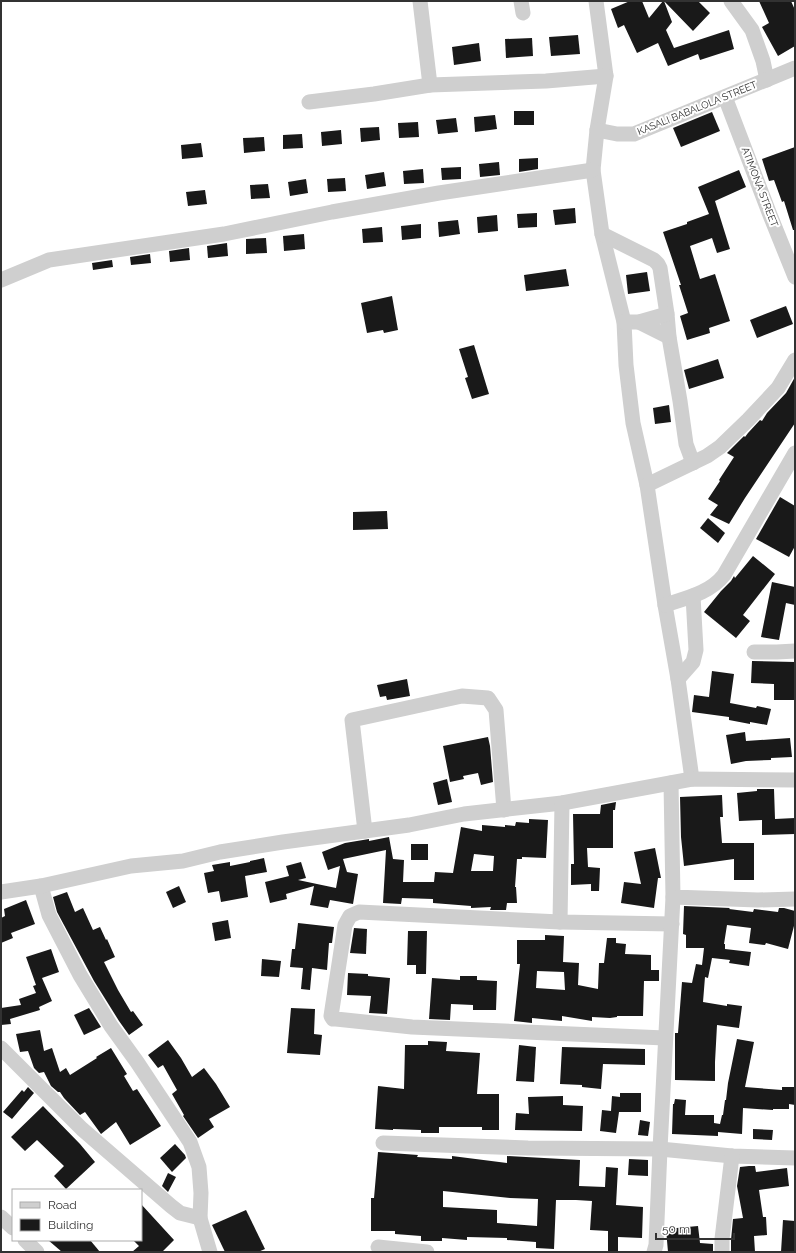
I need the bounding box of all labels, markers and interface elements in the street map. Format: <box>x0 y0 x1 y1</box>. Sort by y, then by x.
street label: KASALI BABALOLA STREET <box>636 79 758 137</box>
street label: ATIMONA STREET <box>740 146 780 228</box>
legend <box>12 1189 142 1241</box>
text: Road <box>48 1198 77 1212</box>
scale bar <box>656 1215 734 1241</box>
text: Building <box>48 1218 94 1232</box>
text: 50 m <box>662 1222 690 1236</box>

